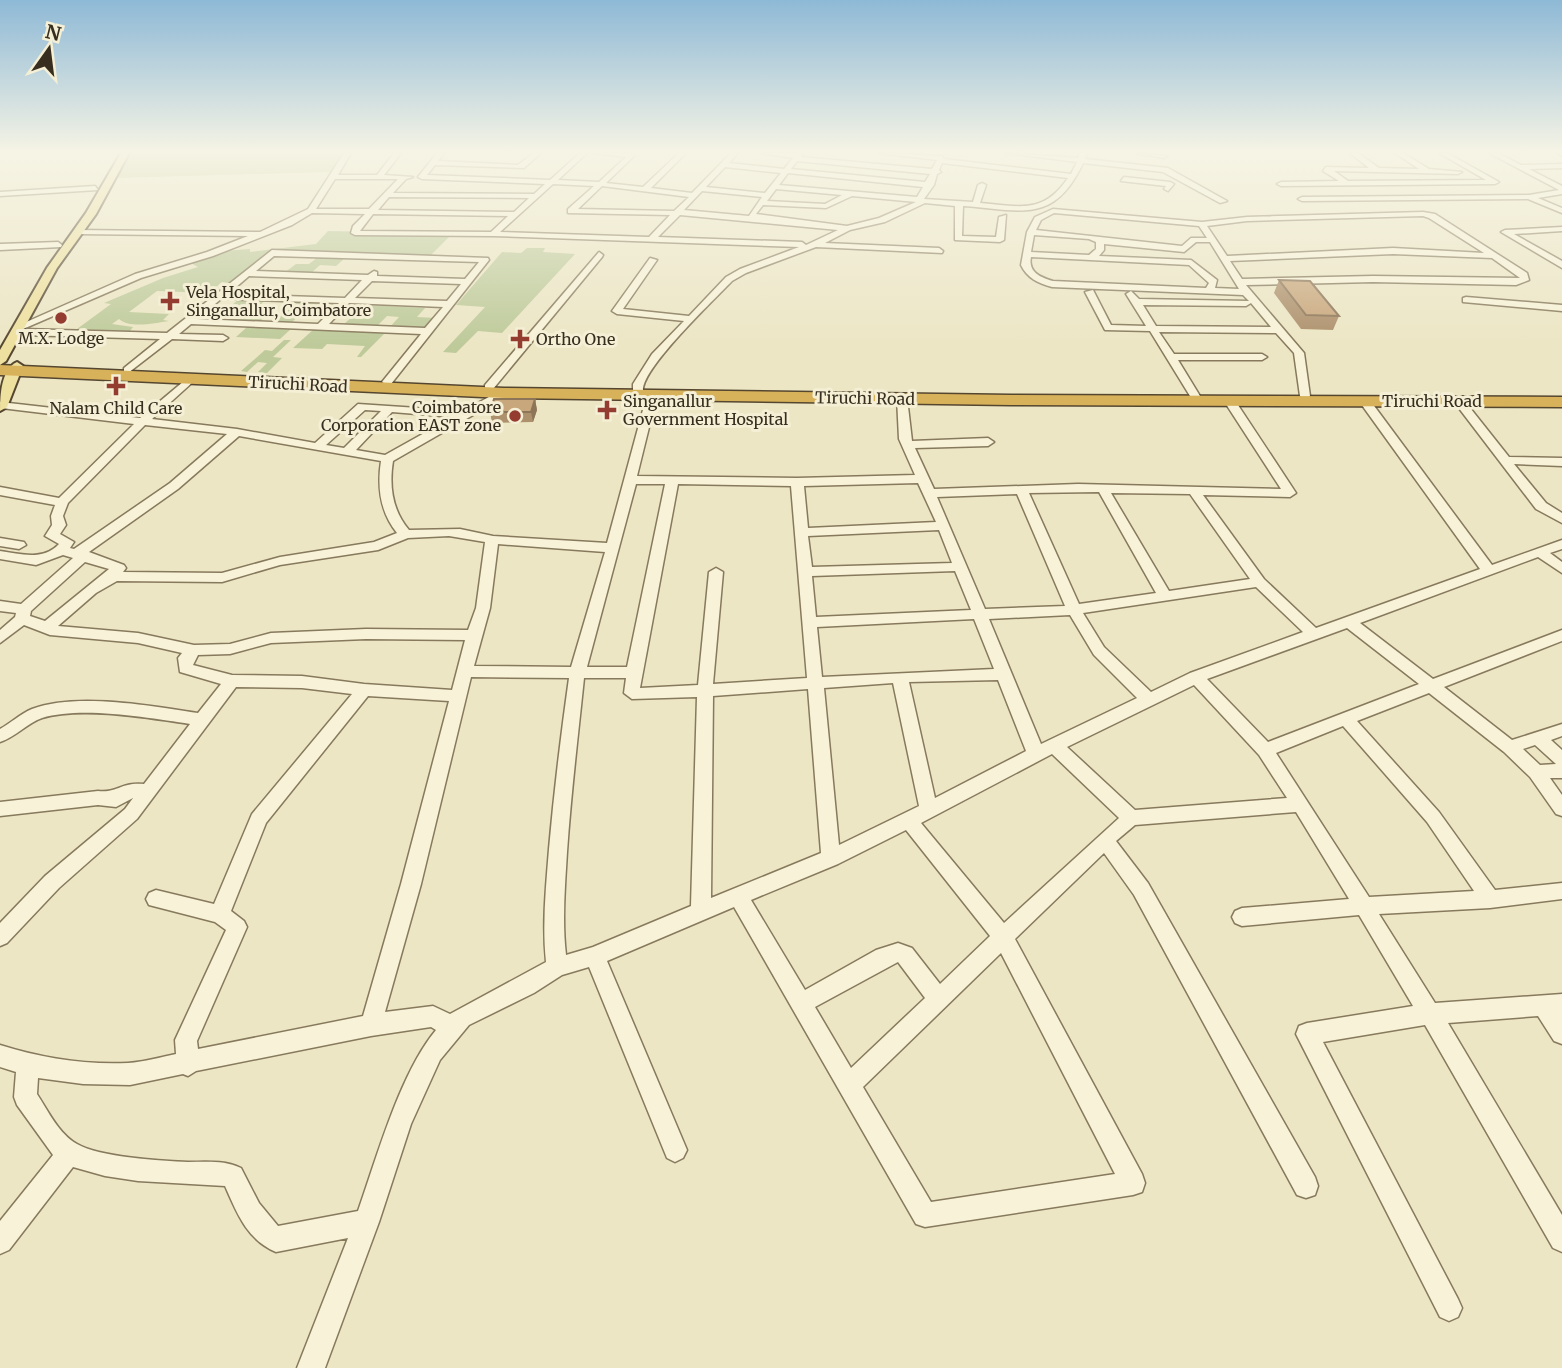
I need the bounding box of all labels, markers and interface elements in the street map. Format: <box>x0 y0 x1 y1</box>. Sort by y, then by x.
north arrow <box>14 14 84 84</box>
text: N <box>43 19 63 46</box>
place label: Vela Hospital, Singanallur, Coimbatore <box>185 282 371 320</box>
marker: Vela Hospital, Singanallur, Coimbatore <box>160 291 180 311</box>
marker: M.X. Lodge <box>53 310 69 326</box>
place label: M.X. Lodge <box>18 328 104 348</box>
marker: Ortho One <box>510 329 530 349</box>
place label: Ortho One <box>536 329 615 349</box>
street label: Tiruchi Road <box>248 371 349 397</box>
marker: Nalam Child Care <box>106 376 126 396</box>
street label: Tiruchi Road <box>815 387 915 409</box>
place label: Singanallur Government Hospital <box>623 391 788 429</box>
street label: Tiruchi Road <box>1382 391 1482 411</box>
place label: Coimbatore Corporation EAST zone <box>321 397 501 435</box>
place label: Nalam Child Care <box>50 398 182 418</box>
marker: Singanallur Government Hospital <box>597 400 617 420</box>
marker: Coimbatore Corporation EAST zone <box>507 408 523 424</box>

